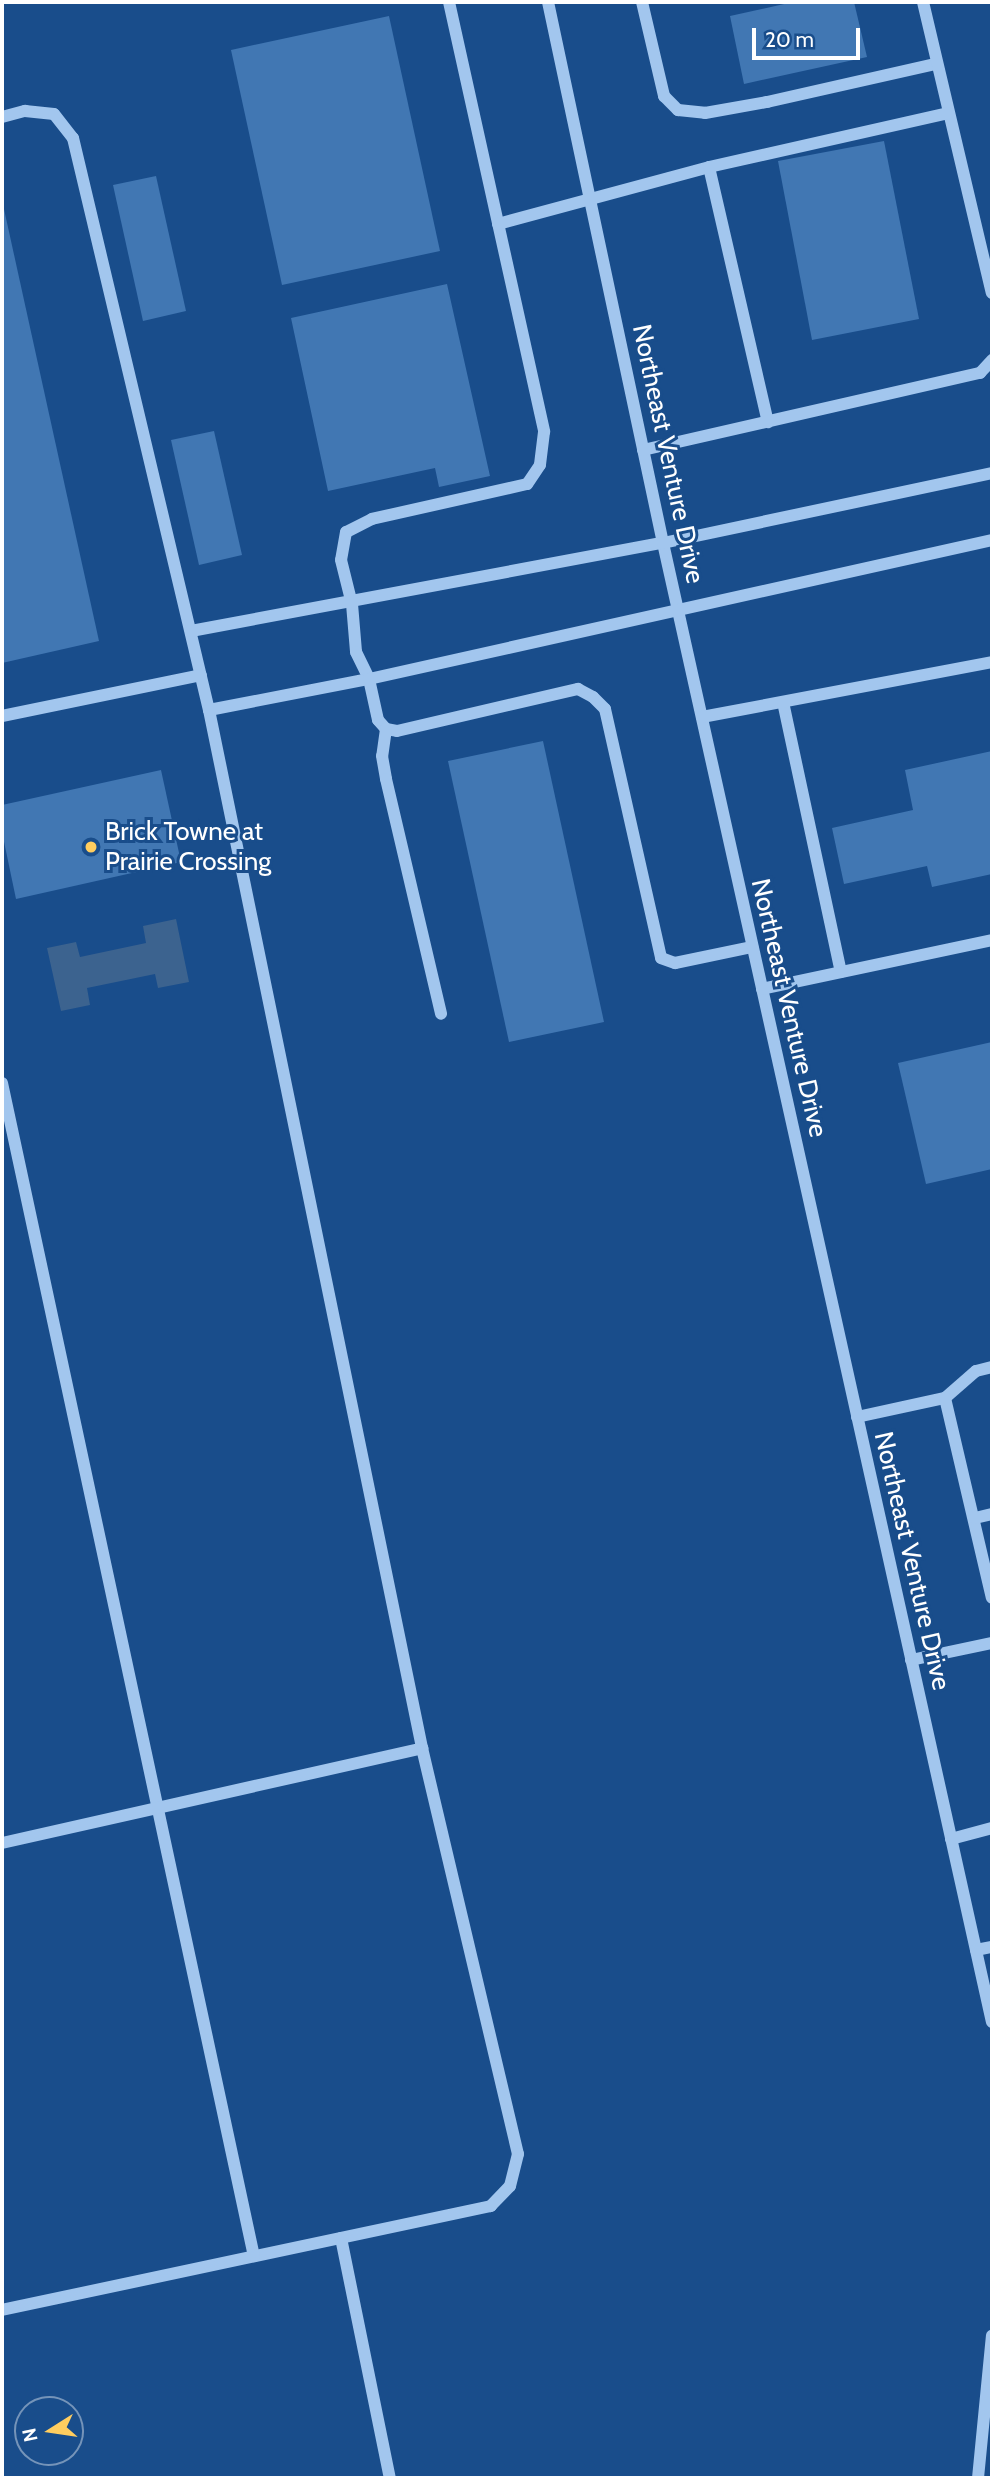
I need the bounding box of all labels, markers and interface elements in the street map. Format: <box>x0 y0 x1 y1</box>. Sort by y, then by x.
scale bar <box>756 14 864 58</box>
text: 20 m <box>765 27 814 52</box>
street label: Northeast Venture Drive <box>625 322 711 586</box>
place label: Brick Towne at Prairie Crossing <box>105 816 271 878</box>
marker: Brick Towne at Prairie Crossing <box>83 839 99 855</box>
street label: Northeast Venture Drive <box>744 876 834 1140</box>
street label: Northeast Venture Drive <box>867 1429 957 1693</box>
north arrow <box>14 2396 84 2466</box>
text: N <box>17 2426 43 2444</box>

